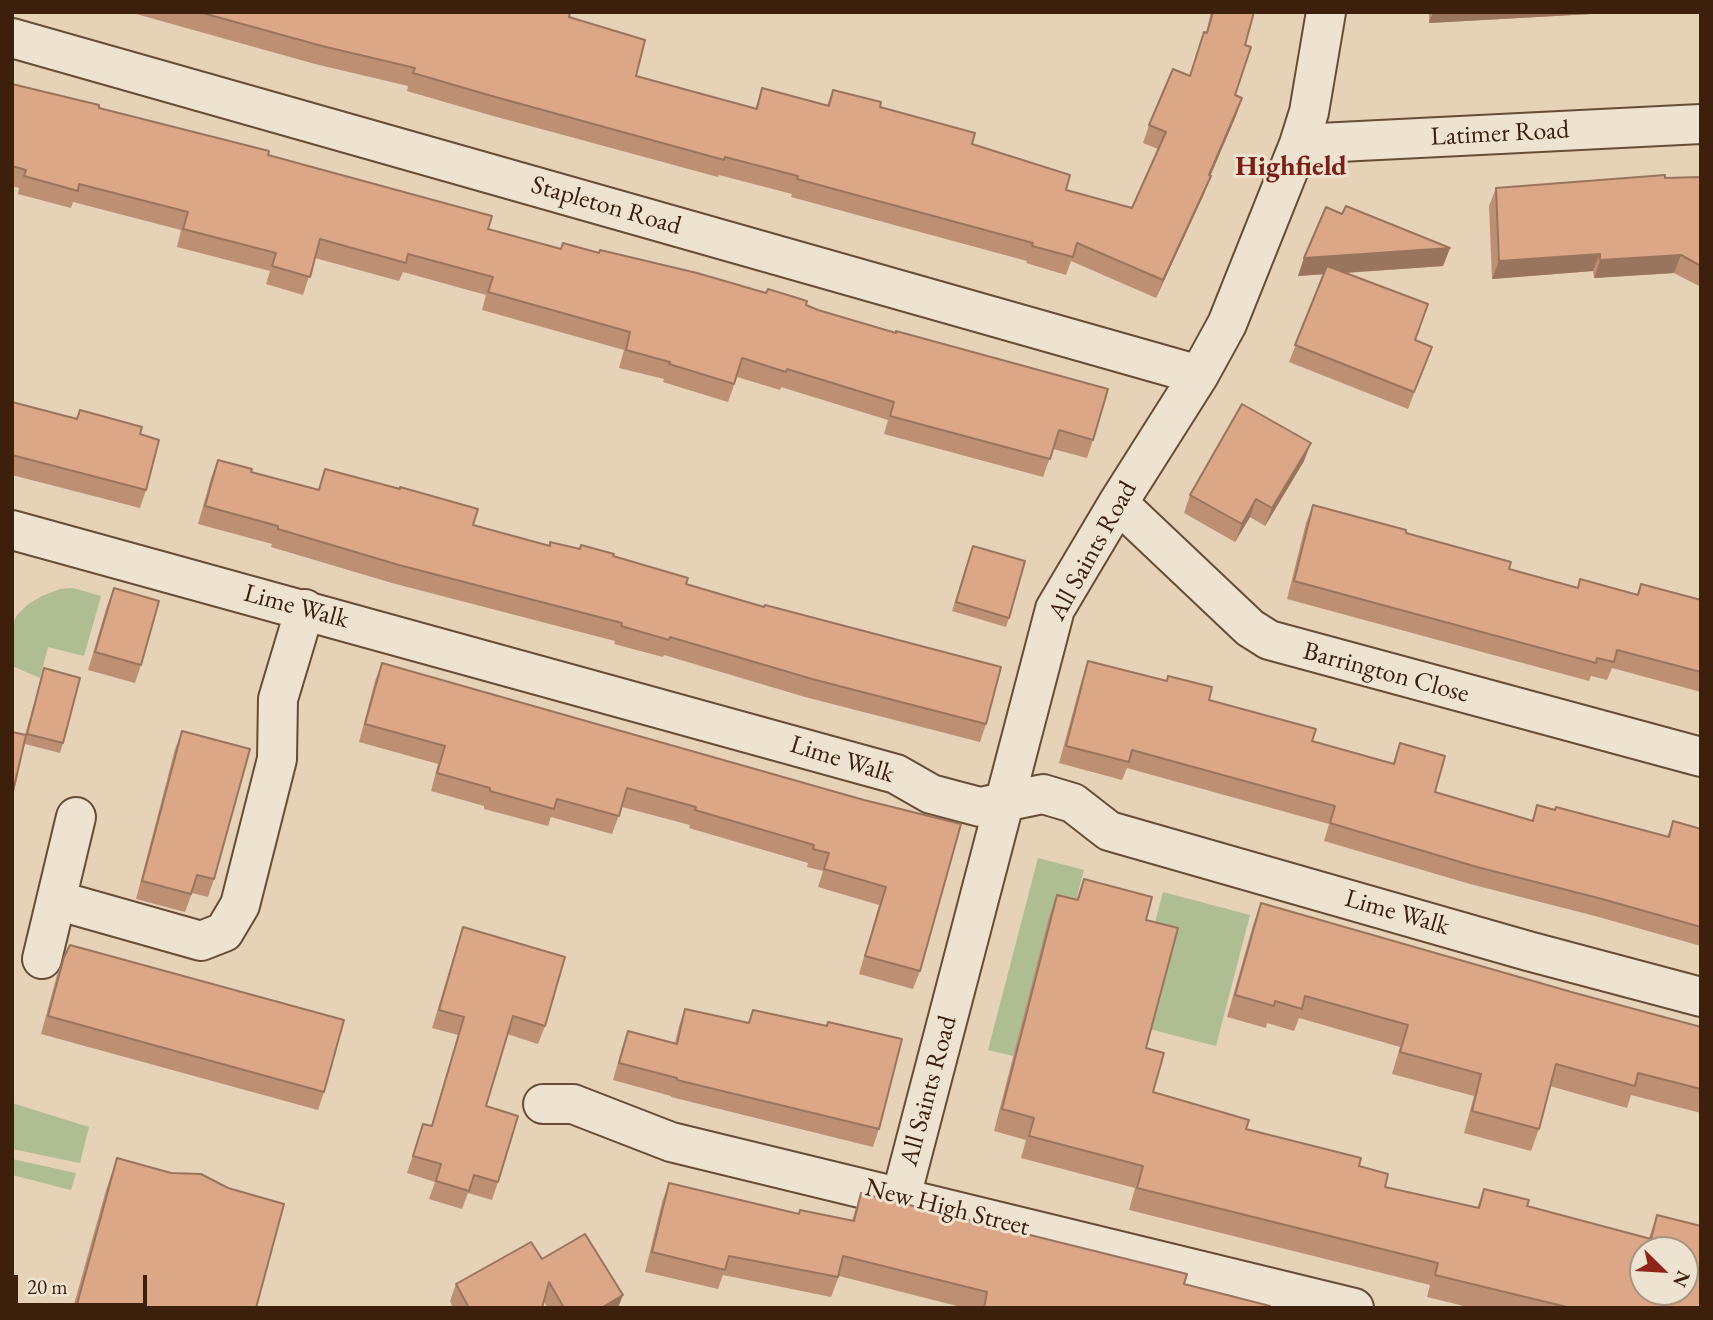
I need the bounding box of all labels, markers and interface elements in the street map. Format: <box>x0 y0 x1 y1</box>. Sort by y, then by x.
street label: Latimer Road <box>1430 115 1570 153</box>
district label: Highfield <box>1235 150 1347 184</box>
street label: Stapleton Road <box>527 170 685 242</box>
street label: All Saints Road <box>1042 476 1144 626</box>
street label: Lime Walk <box>240 578 352 636</box>
street label: Barrington Close <box>1300 636 1472 710</box>
street label: Lime Walk <box>786 729 898 791</box>
street label: Lime Walk <box>1341 883 1453 943</box>
street label: All Saints Road <box>894 1012 964 1170</box>
street label: New High Street <box>862 1173 1032 1243</box>
north arrow <box>1629 1236 1699 1306</box>
scale bar <box>18 1260 150 1304</box>
text: N <box>1667 1267 1696 1291</box>
text: 20 m <box>27 1273 68 1300</box>

